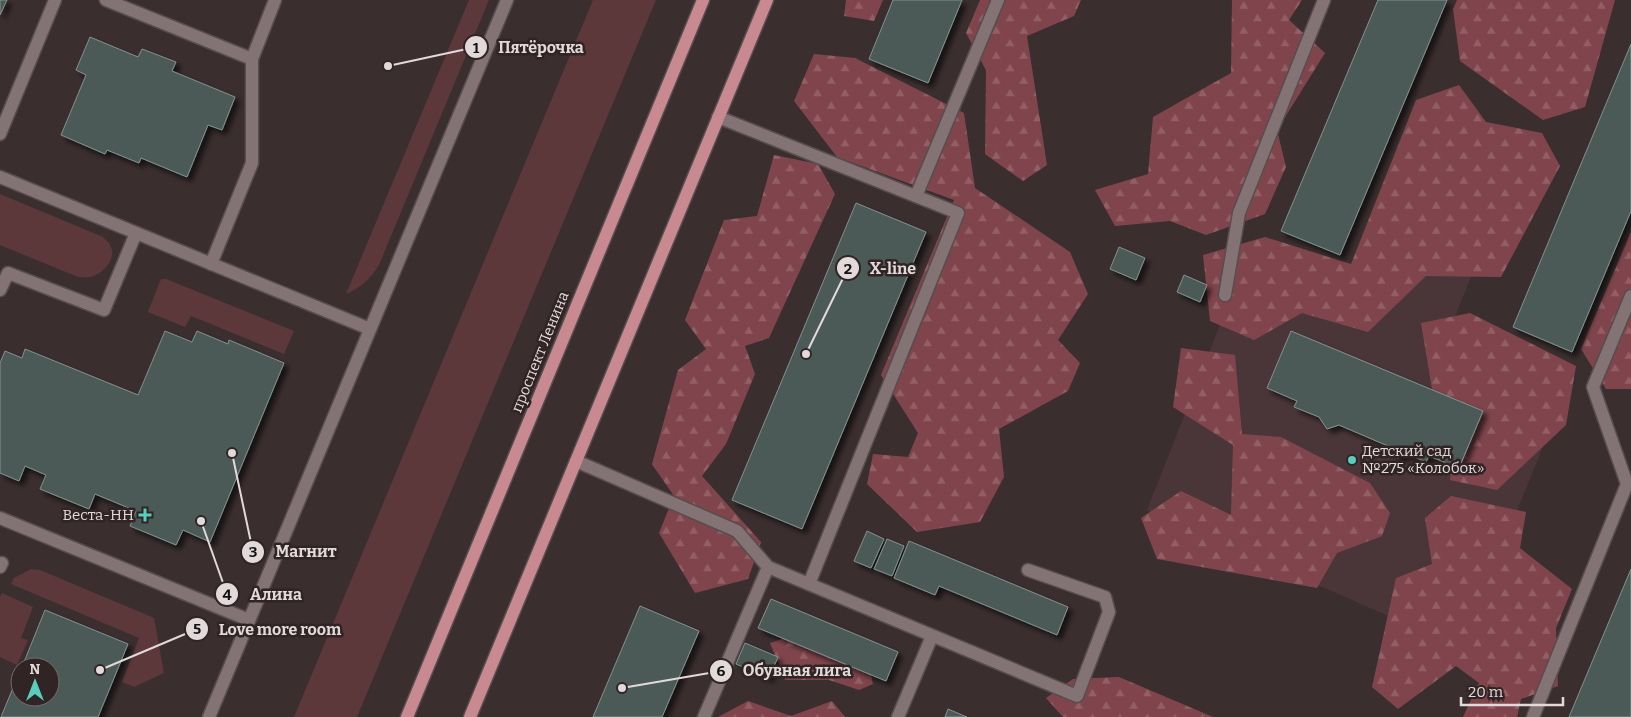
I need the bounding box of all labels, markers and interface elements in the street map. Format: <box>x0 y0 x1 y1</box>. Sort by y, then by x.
callout: Пятёрочка <box>463 32 594 63</box>
text: Пятёрочка <box>498 38 584 57</box>
text: 1 <box>473 39 480 57</box>
callout: X-line <box>835 253 926 284</box>
text: X-line <box>870 259 916 278</box>
text: 2 <box>844 260 852 278</box>
street label: проспект Ленина <box>508 289 572 415</box>
place label: Детский сад №275 «Колобок» <box>1362 442 1484 477</box>
marker: Детский сад №275 «Колобок» <box>1346 454 1358 466</box>
place label: Веста-НН <box>63 506 134 524</box>
marker: Веста-НН <box>138 508 152 522</box>
callout: Магнит <box>241 536 347 567</box>
text: Магнит <box>275 542 337 561</box>
text: 3 <box>249 543 257 561</box>
callout: Алина <box>215 579 312 610</box>
text: Алина <box>250 585 302 604</box>
text: 4 <box>222 586 232 604</box>
callout: Love more room <box>184 614 351 645</box>
text: 5 <box>193 620 201 638</box>
text: Love more room <box>219 620 342 639</box>
callout: Обувная лига <box>708 655 861 686</box>
north arrow <box>10 657 60 707</box>
text: N <box>30 661 41 678</box>
text: Обувная лига <box>743 661 851 680</box>
text: 6 <box>717 662 726 680</box>
scale bar <box>1461 674 1564 706</box>
text: 20 m <box>1468 683 1504 701</box>

